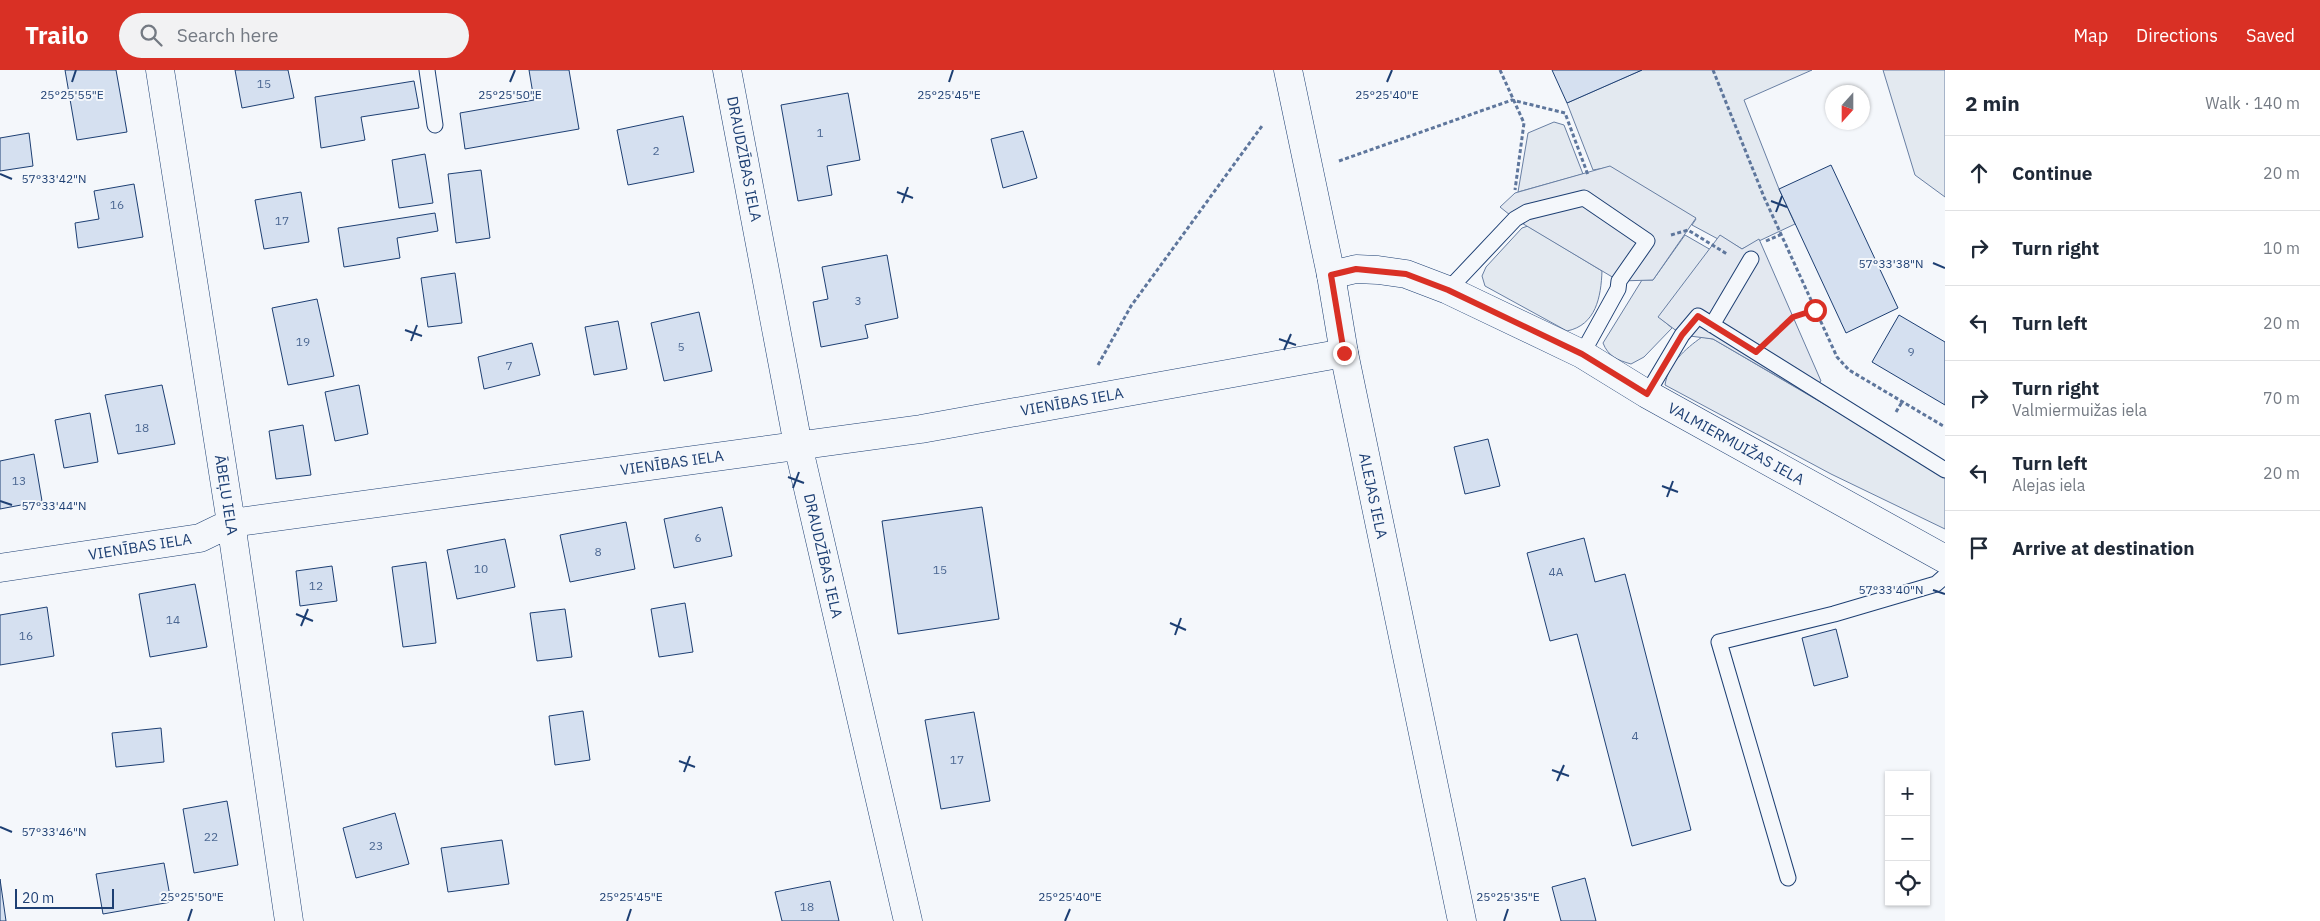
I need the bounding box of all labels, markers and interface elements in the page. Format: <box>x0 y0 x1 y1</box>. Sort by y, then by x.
search box <box>119 13 469 58</box>
text: Trailo <box>25 19 89 51</box>
icon: search <box>137 21 165 49</box>
text: Search here <box>177 23 278 47</box>
text: Map <box>2073 24 2108 47</box>
text: Directions <box>2136 24 2218 47</box>
text: Saved <box>2246 24 2295 47</box>
house number: 15 <box>257 76 271 91</box>
north arrow <box>1825 85 1870 130</box>
text: 25°25'55"E <box>40 87 104 102</box>
text: 25°25'50"E <box>478 87 542 102</box>
text: 25°25'45"E <box>917 87 981 102</box>
text: 25°25'40"E <box>1355 87 1419 102</box>
text: 2 min <box>1965 89 2020 117</box>
text: Walk · 140 m <box>2205 93 2300 113</box>
street label: DRAUDZĪBAS IELA <box>723 95 766 224</box>
house number: 1 <box>816 125 824 140</box>
house number: 2 <box>652 143 660 158</box>
icon: ahead <box>1965 159 1993 187</box>
text: Continue <box>2012 161 2092 185</box>
text: 20 m <box>2263 163 2300 183</box>
text: 57°33'42"N <box>21 171 87 186</box>
house number: 16 <box>110 197 124 212</box>
house number: 17 <box>275 213 289 228</box>
icon: right <box>1965 234 1993 262</box>
text: Turn right <box>2012 236 2099 260</box>
text: 10 m <box>2263 238 2300 258</box>
text: 57°33'38"N <box>1858 256 1924 271</box>
house number: 3 <box>854 293 862 308</box>
route start <box>1804 299 1827 322</box>
icon: left <box>1965 309 1993 337</box>
text: Turn left <box>2012 311 2088 335</box>
text: 20 m <box>2263 313 2300 333</box>
house number: 19 <box>296 334 310 349</box>
house number: 5 <box>677 339 685 354</box>
route end <box>1333 342 1356 365</box>
house number: 9 <box>1907 344 1915 359</box>
house number: 7 <box>505 358 513 373</box>
text: Turn right <box>2012 376 2099 400</box>
street label: VIENĪBAS IELA <box>1019 383 1125 420</box>
icon: right <box>1965 384 1993 412</box>
text: 70 m <box>2263 388 2300 408</box>
street label: VALMIERMUIŽAS IELA <box>1665 398 1808 489</box>
text: Valmiermuižas iela <box>2012 400 2147 420</box>
house number: 18 <box>135 420 149 435</box>
street label: VIENĪBAS IELA <box>619 446 725 479</box>
street label: ALEJAS IELA <box>1355 451 1392 541</box>
text: Turn left <box>2012 451 2088 475</box>
street label: ĀBEĻU IELA <box>211 453 242 537</box>
icon: left <box>1965 459 1993 487</box>
text: 20 m <box>2263 463 2300 483</box>
house number: 13 <box>12 473 26 488</box>
text: Alejas iela <box>2012 475 2085 495</box>
street label: DRAUDZĪBAS IELA <box>800 492 847 620</box>
text: 57°33'44"N <box>21 498 87 513</box>
street label: VIENĪBAS IELA <box>87 529 193 564</box>
house number: 6 <box>694 530 702 545</box>
icon: arrive <box>1965 534 1993 562</box>
text: Arrive at destination <box>2012 536 2195 560</box>
house number: 8 <box>594 544 602 559</box>
house number: 10 <box>474 561 488 576</box>
house number: 15 <box>933 562 947 577</box>
house number: 4A <box>1549 564 1564 579</box>
house number: 12 <box>309 578 323 593</box>
text: 57°33'40"N <box>1858 582 1924 597</box>
house number: 14 <box>166 612 180 627</box>
house number: 16 <box>19 628 33 643</box>
house number: 4 <box>1631 728 1639 743</box>
house number: 17 <box>950 752 964 767</box>
map controls <box>1885 771 1930 906</box>
button: + <box>1885 771 1930 816</box>
button: − <box>1885 816 1930 861</box>
text: 57°33'46"N <box>21 824 87 839</box>
house number: 22 <box>204 829 218 844</box>
house number: 23 <box>369 838 383 853</box>
button: locate <box>1885 861 1930 906</box>
scale bar <box>15 886 114 909</box>
text: 20 m <box>22 889 54 907</box>
text: 25°25'50"E <box>160 889 224 904</box>
text: 25°25'45"E <box>599 889 663 904</box>
text: 25°25'40"E <box>1038 889 1102 904</box>
text: 25°25'35"E <box>1476 889 1540 904</box>
house number: 18 <box>800 899 814 914</box>

